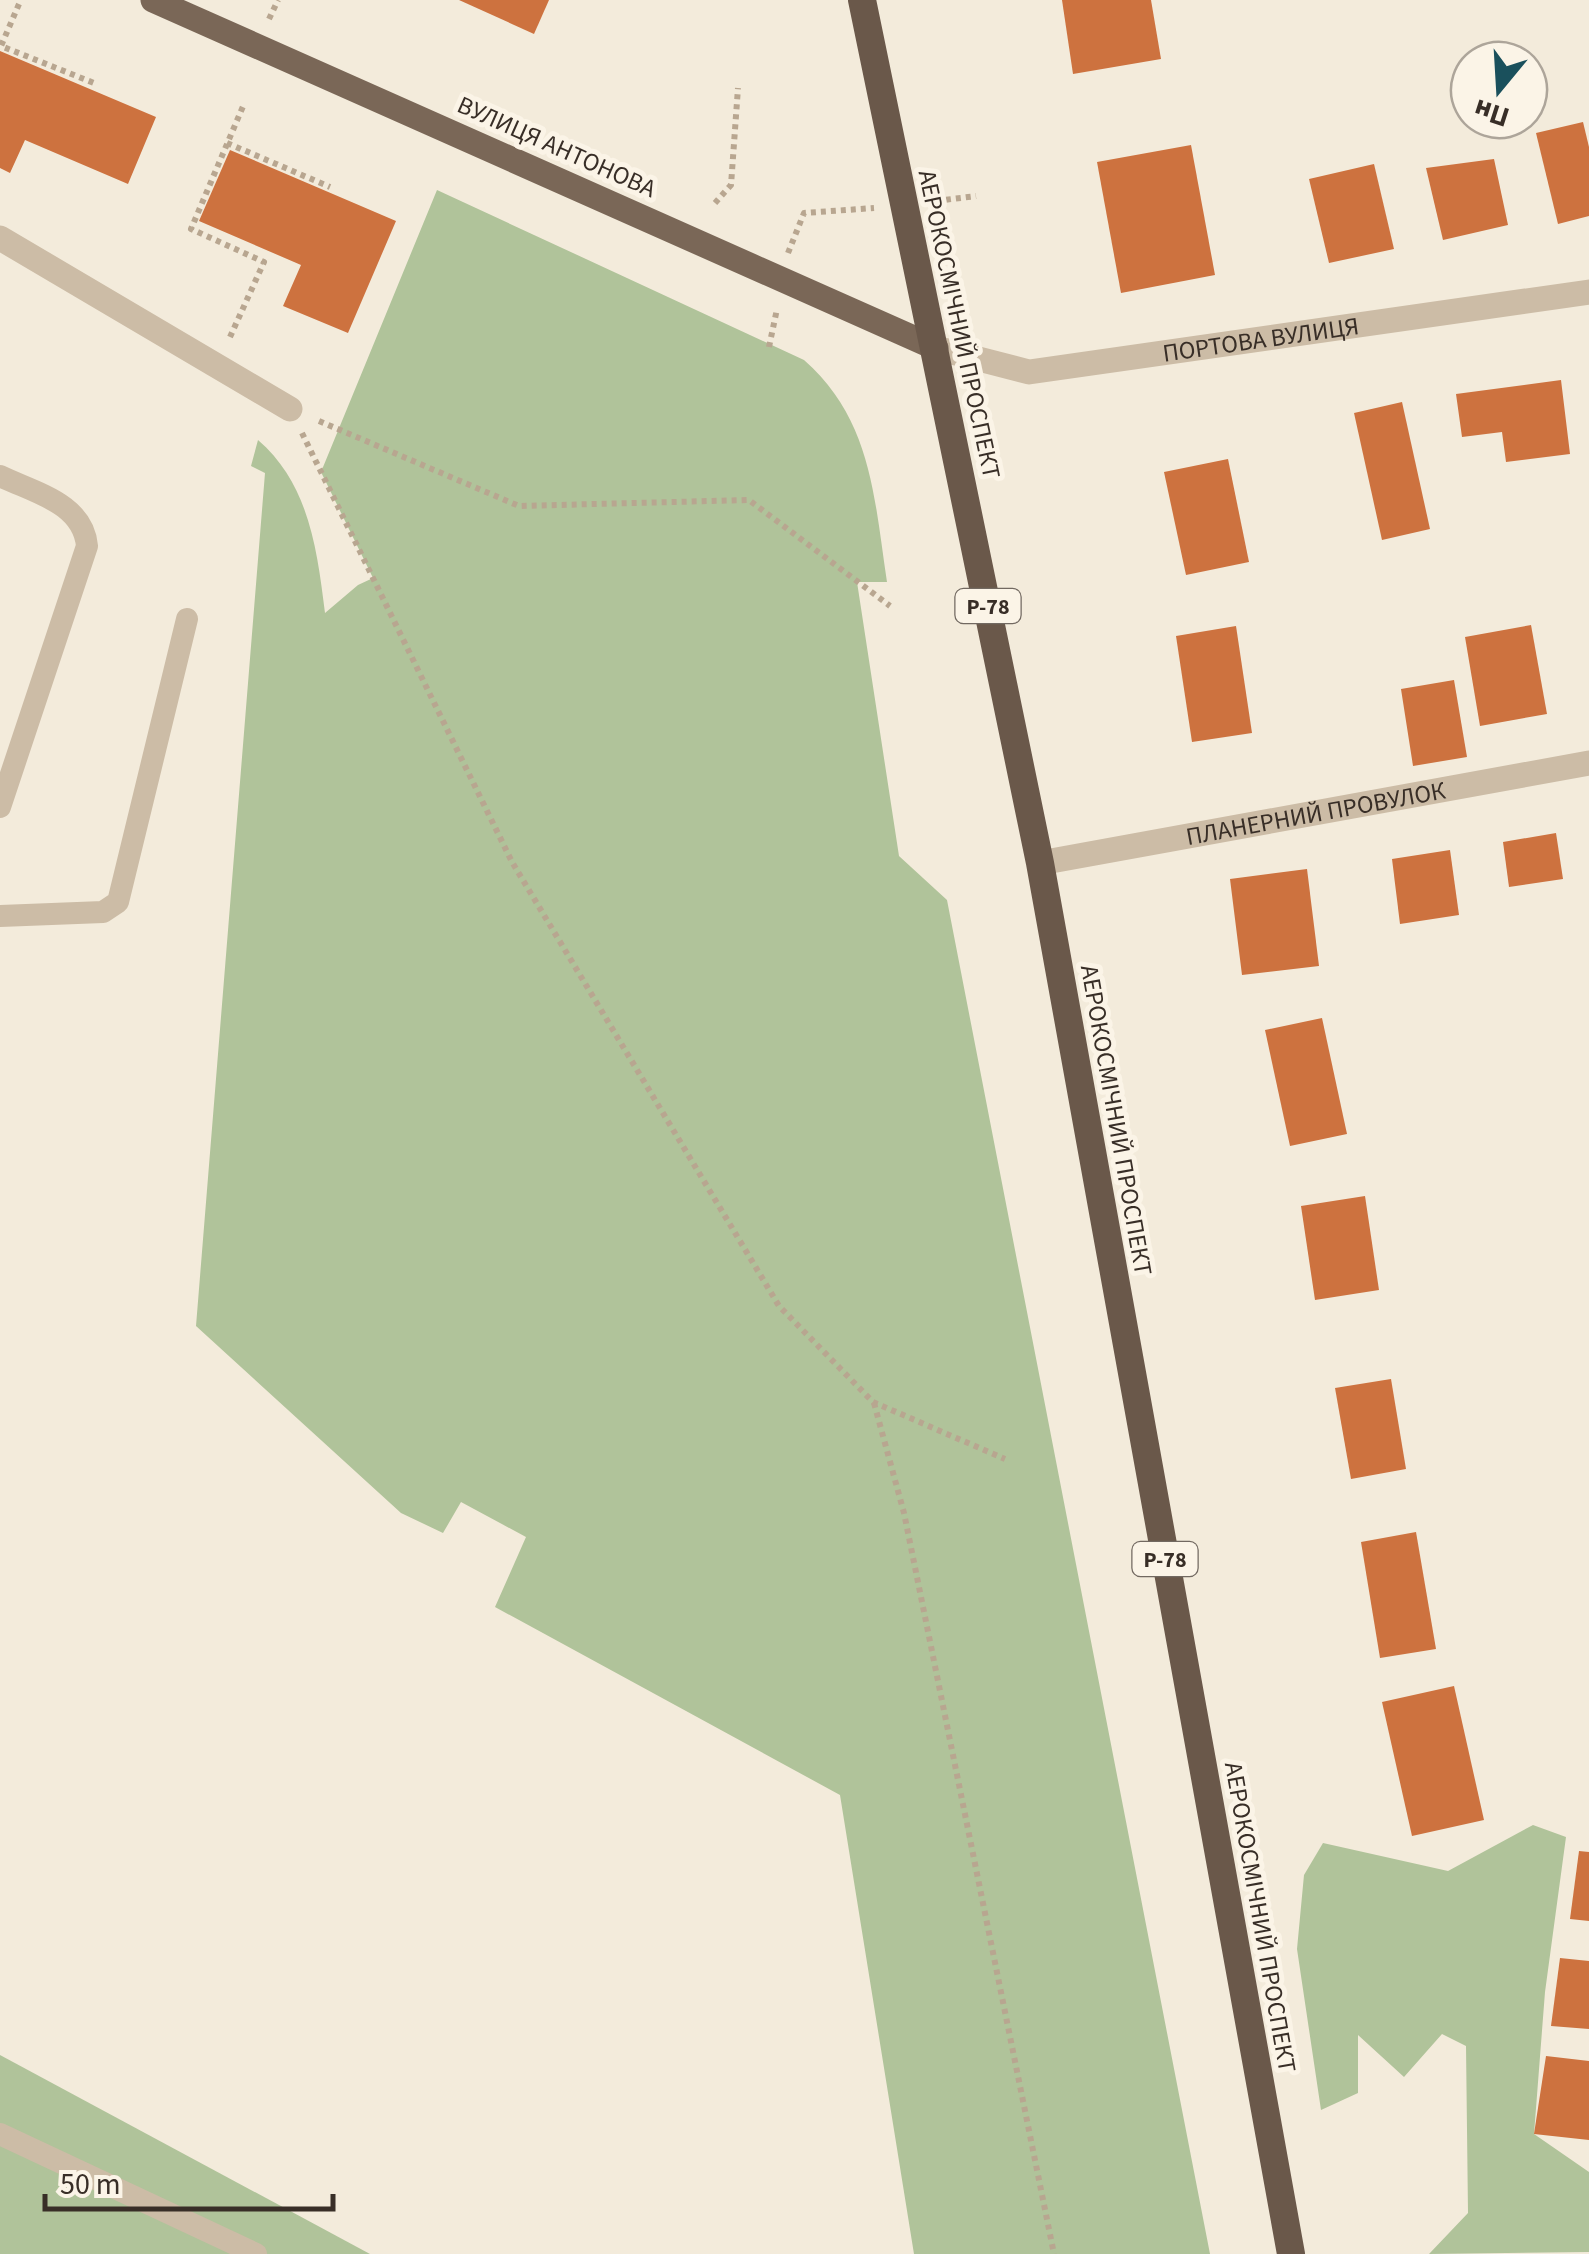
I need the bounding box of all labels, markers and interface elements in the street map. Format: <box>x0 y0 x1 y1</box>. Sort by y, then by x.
north arrow <box>1449 40 1549 140</box>
street label: ВУЛИЦЯ АНТОНОВА <box>451 87 662 207</box>
text: Пн <box>1469 88 1514 137</box>
street label: АЕРОКОСМІЧНИЙ ПРОСПЕКТ <box>909 166 1009 482</box>
street label: ПОРТОВА ВУЛИЦЯ <box>1160 308 1361 372</box>
road number: Р-78 <box>956 589 1020 623</box>
street label: ПЛАНЕРНИЙ ПРОВУЛОК <box>1183 772 1449 855</box>
street label: АЕРОКОСМІЧНИЙ ПРОСПЕКТ <box>1071 962 1161 1278</box>
road number: Р-78 <box>1132 1542 1198 1576</box>
street label: АЕРОКОСМІЧНИЙ ПРОСПЕКТ <box>1215 1759 1305 2075</box>
scale bar <box>45 2149 332 2211</box>
text: 50 m <box>60 2163 121 2206</box>

